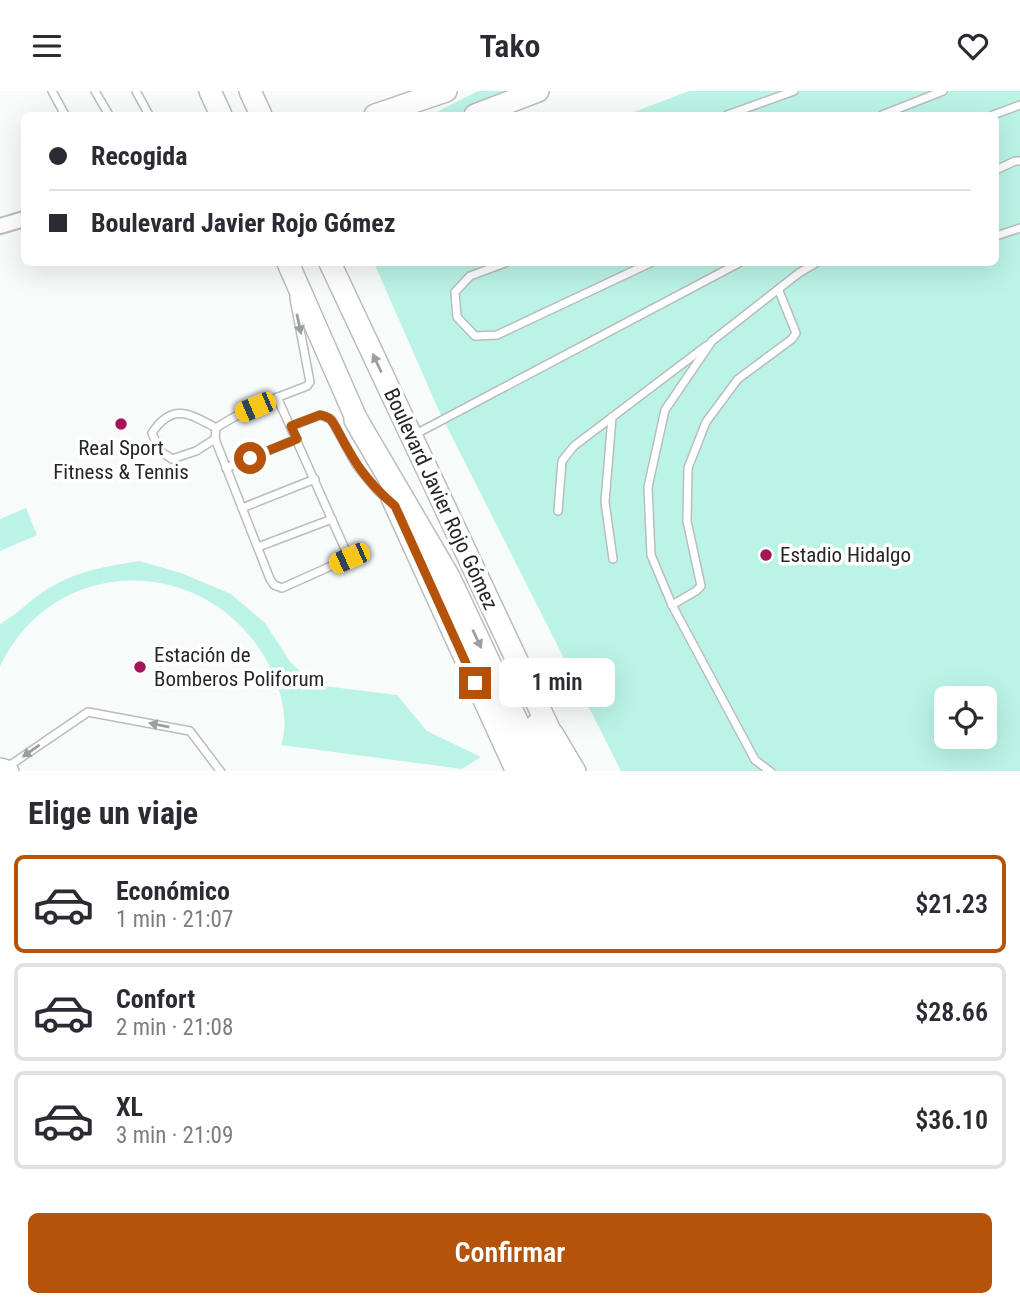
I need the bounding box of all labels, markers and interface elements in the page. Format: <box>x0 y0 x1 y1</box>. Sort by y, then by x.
icon: menu <box>28 27 66 65</box>
text: Tako <box>480 27 540 65</box>
icon: heart <box>954 27 992 65</box>
text: Recogida <box>91 141 188 171</box>
text: Boulevard Javier Rojo Gómez <box>91 208 395 238</box>
one-way arrow <box>294 313 305 335</box>
one-way arrow <box>371 353 383 373</box>
street label: Boulevard Javier Rojo Gómez <box>379 384 503 614</box>
car <box>232 389 279 425</box>
marker: Real Sport Fitness & Tennis <box>113 416 129 432</box>
place label: Real Sport Fitness & Tennis <box>53 436 189 484</box>
route start <box>234 442 266 474</box>
car <box>326 540 373 576</box>
place label: Estadio Hidalgo <box>780 543 911 567</box>
marker: Estadio Hidalgo <box>758 547 774 563</box>
one-way arrow <box>471 629 483 649</box>
place label: Estación de Bomberos Poliforum <box>154 643 324 691</box>
marker: Estación de Bomberos Poliforum <box>132 659 148 675</box>
callout: 1 min <box>500 659 615 707</box>
route end <box>459 667 491 699</box>
text: 1 min <box>532 669 582 696</box>
map controls <box>934 686 997 749</box>
button: locate <box>934 686 997 749</box>
one-way arrow <box>148 720 170 731</box>
one-way arrow <box>22 744 40 758</box>
text: Elige un viaje <box>28 794 198 832</box>
icon: car <box>32 873 95 936</box>
text: Económico <box>116 876 230 906</box>
text: $21.23 <box>915 889 988 919</box>
text: 1 min · 21:07 <box>116 906 233 933</box>
icon: car <box>32 981 95 1044</box>
text: Confort <box>116 984 195 1014</box>
text: $28.66 <box>915 997 988 1027</box>
text: 2 min · 21:08 <box>116 1014 233 1041</box>
icon: car <box>32 1089 95 1152</box>
text: XL <box>116 1092 143 1122</box>
text: $36.10 <box>915 1105 988 1135</box>
text: 3 min · 21:09 <box>116 1122 233 1149</box>
button: Confirmar <box>28 1213 992 1293</box>

